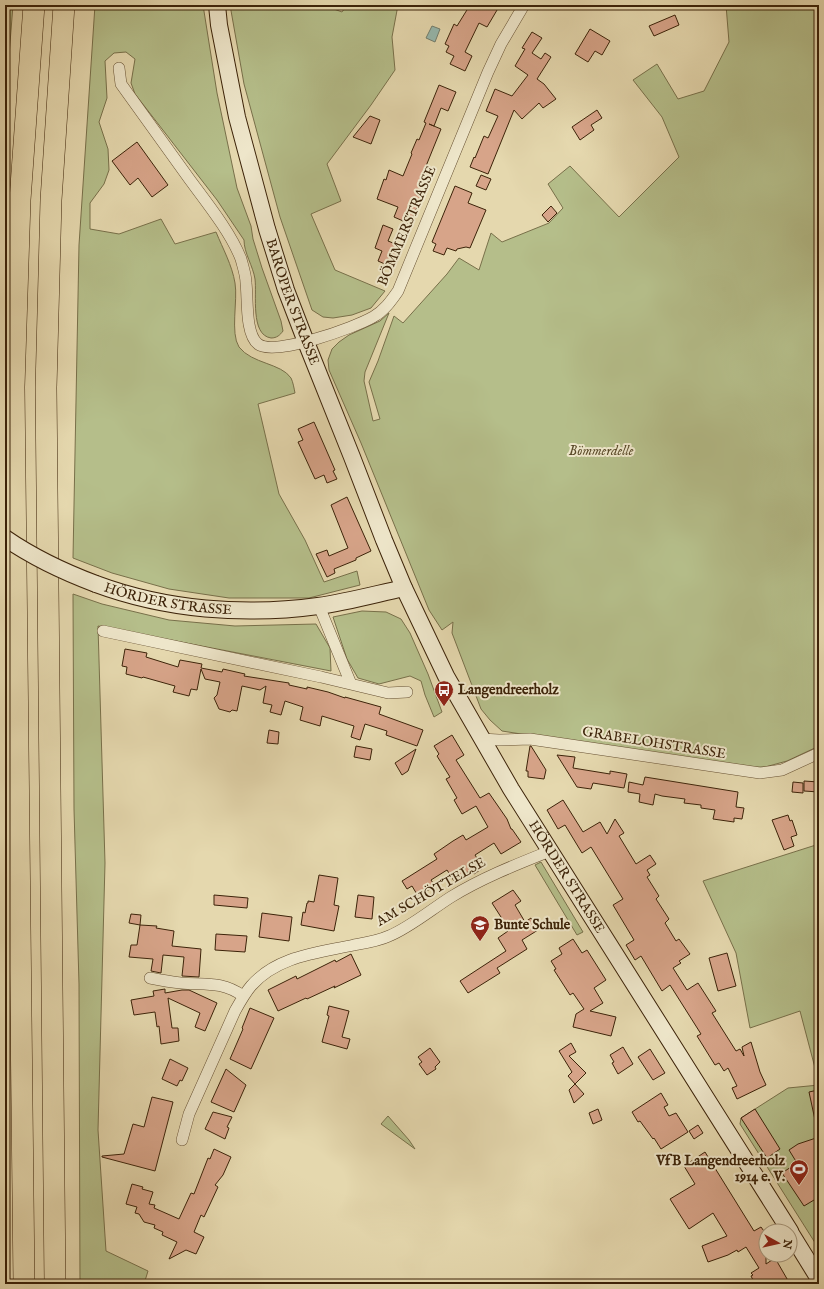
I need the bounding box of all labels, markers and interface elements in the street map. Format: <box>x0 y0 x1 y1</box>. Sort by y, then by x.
street label: BÖMMERSTRASSE <box>373 163 441 289</box>
street label: BAROPER STRASSE <box>262 236 324 368</box>
park label: Bömmerdelle <box>569 442 634 460</box>
street label: HÖRDER STRASSE <box>102 579 233 619</box>
bus stop icon: Langendreerholz <box>433 679 455 707</box>
place label: Langendreerholz <box>458 681 559 699</box>
street label: GRABELOHSTRASSE <box>581 723 727 763</box>
street label: HÖRDER STRASSE <box>524 817 609 937</box>
street label: AM SCHÖTTELSE <box>372 852 489 931</box>
school or university icon: Bunte Schule <box>469 914 491 942</box>
place label: Bunte Schule <box>494 916 571 934</box>
place label: VfB Langendreerholz 1914 e. V. <box>655 1152 786 1186</box>
sports icon: VfB Langendreerholz 1914 e. V. <box>788 1158 810 1186</box>
north arrow <box>758 1223 798 1263</box>
text: N <box>779 1238 795 1250</box>

